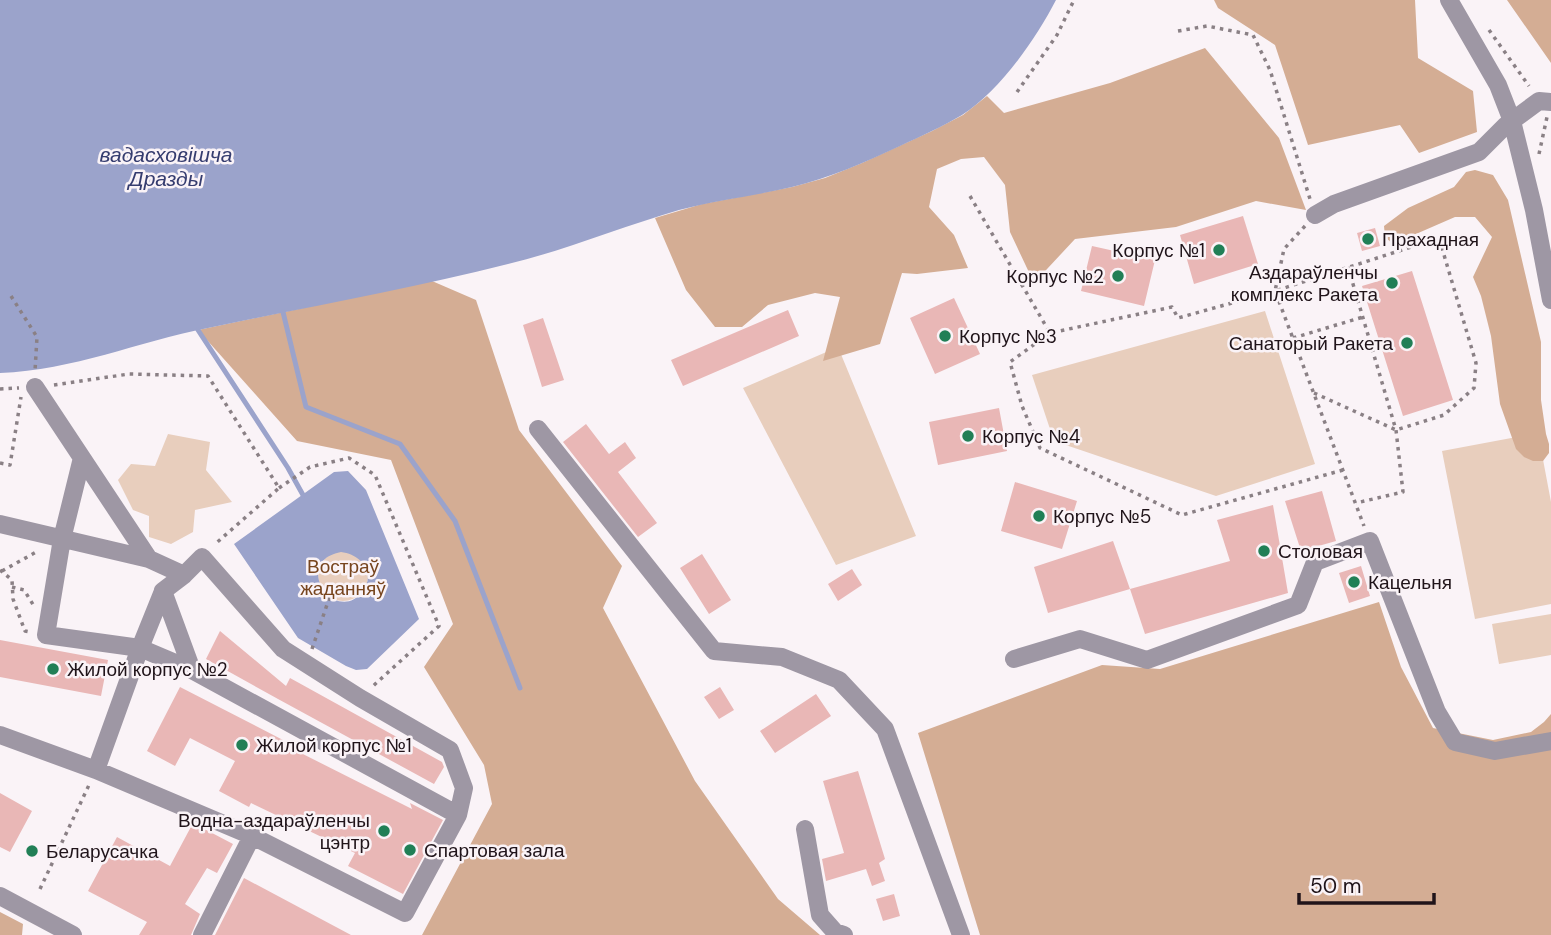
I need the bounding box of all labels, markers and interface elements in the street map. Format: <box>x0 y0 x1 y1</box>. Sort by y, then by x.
water label: вадасховішча Дразды <box>99 141 233 193</box>
place label: Прахадная <box>1382 227 1479 252</box>
marker: Прахадная <box>1360 231 1376 247</box>
place label: Корпус №1 <box>1112 238 1205 263</box>
marker: Корпус №1 <box>1211 242 1227 258</box>
place label: Аздараўленчы комплекс Ракета <box>1231 260 1378 307</box>
place label: Корпус №2 <box>1006 264 1104 289</box>
marker: Корпус №2 <box>1110 268 1126 284</box>
marker: Аздараўленчы комплекс Ракета <box>1384 275 1400 291</box>
place label: Корпус №3 <box>959 324 1057 349</box>
marker: Корпус №3 <box>937 328 953 344</box>
place label: Санаторый Ракета <box>1229 331 1393 356</box>
marker: Санаторый Ракета <box>1399 335 1415 351</box>
place label: Корпус №4 <box>982 424 1080 449</box>
marker: Корпус №4 <box>960 428 976 444</box>
place label: Корпус №5 <box>1053 504 1151 529</box>
marker: Корпус №5 <box>1031 508 1047 524</box>
place label: Столовая <box>1278 539 1363 564</box>
marker: Столовая <box>1256 543 1272 559</box>
park label: Востраў жаданняў <box>300 554 386 601</box>
place label: Кацельня <box>1368 570 1452 595</box>
marker: Кацельня <box>1346 574 1362 590</box>
place label: Жилой корпус №2 <box>67 657 228 682</box>
marker: Жилой корпус №2 <box>45 661 61 677</box>
place label: Жилой корпус №1 <box>256 733 412 758</box>
marker: Жилой корпус №1 <box>234 737 250 753</box>
place label: Водна-аздараўленчы цэнтр <box>178 808 370 855</box>
marker: Водна-аздараўленчы цэнтр <box>376 823 392 839</box>
place label: Спартовая зала <box>424 838 565 863</box>
place label: Беларусачка <box>46 839 159 864</box>
marker: Спартовая зала <box>402 842 418 858</box>
marker: Беларусачка <box>24 843 40 859</box>
scale bar <box>1299 862 1434 906</box>
text: 50 m <box>1310 872 1361 900</box>

